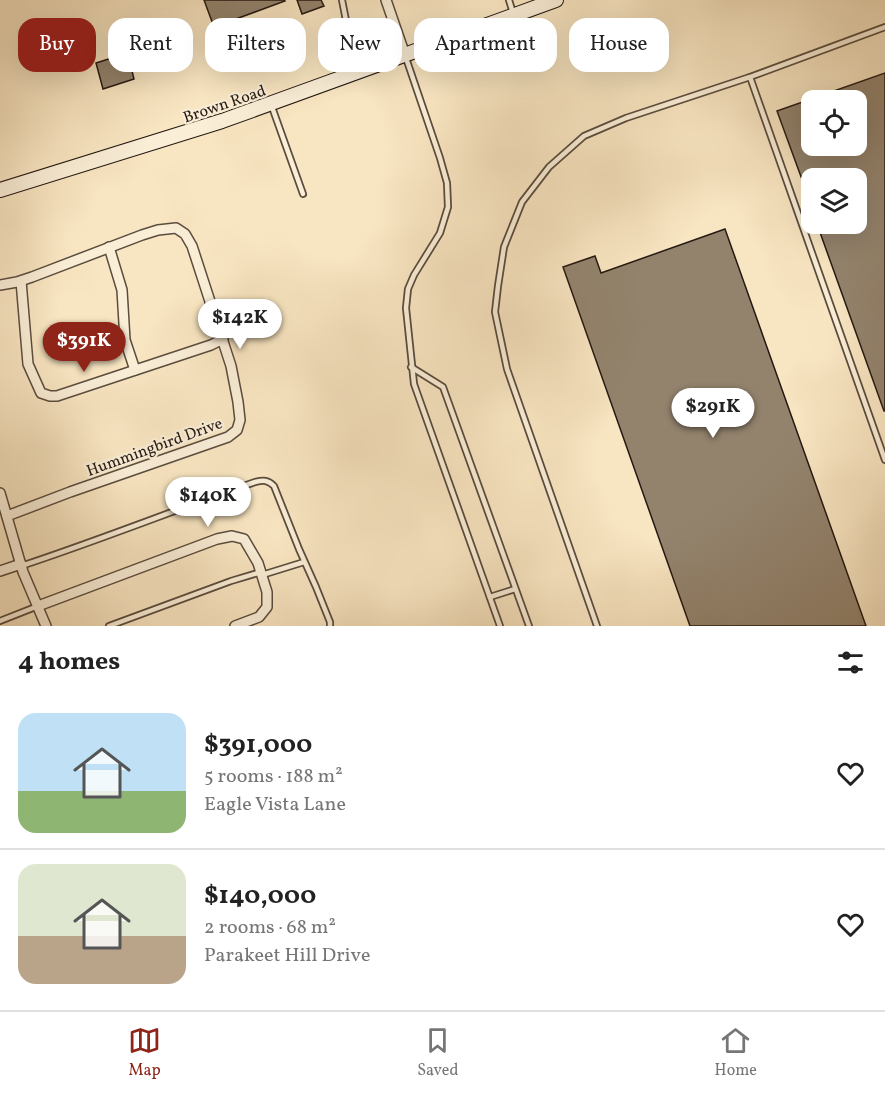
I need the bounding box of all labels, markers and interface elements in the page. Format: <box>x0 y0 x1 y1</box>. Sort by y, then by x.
chip: Buy <box>18 18 96 72</box>
chip: Rent <box>108 18 193 72</box>
chip: Filters <box>205 18 306 72</box>
chip: New <box>318 18 402 72</box>
chip: Apartment <box>414 18 557 72</box>
chip: House <box>569 18 669 72</box>
street label: Brown Road <box>180 80 269 129</box>
map controls <box>801 90 867 234</box>
button: locate <box>801 90 867 156</box>
button: layers <box>801 168 867 234</box>
pin: $142K <box>198 299 282 350</box>
text: $142K <box>212 304 268 332</box>
pin: $391K <box>42 322 126 373</box>
text: $391K <box>57 327 111 355</box>
pin: $291K <box>671 388 755 439</box>
text: $291K <box>685 393 741 421</box>
street label: Hummingbird Drive <box>83 413 226 483</box>
pin: $140K <box>166 477 250 528</box>
text: $140K <box>179 482 237 510</box>
text: 4 homes <box>18 644 120 680</box>
icon: filters <box>834 646 867 679</box>
text: $391,000 <box>204 727 312 763</box>
icon: home <box>66 737 138 809</box>
icon: heart <box>834 757 867 790</box>
text: 5 rooms · 188 m² <box>204 763 343 791</box>
text: Eagle Vista Lane <box>204 791 346 819</box>
text: $140,000 <box>204 878 316 914</box>
icon: home <box>66 888 138 960</box>
icon: heart <box>834 908 867 941</box>
text: 2 rooms · 68 m² <box>204 914 336 942</box>
text: Parakeet Hill Drive <box>204 942 370 970</box>
tab: Map <box>128 1024 161 1082</box>
tab: Saved <box>417 1024 458 1082</box>
tab: Home <box>715 1024 757 1082</box>

